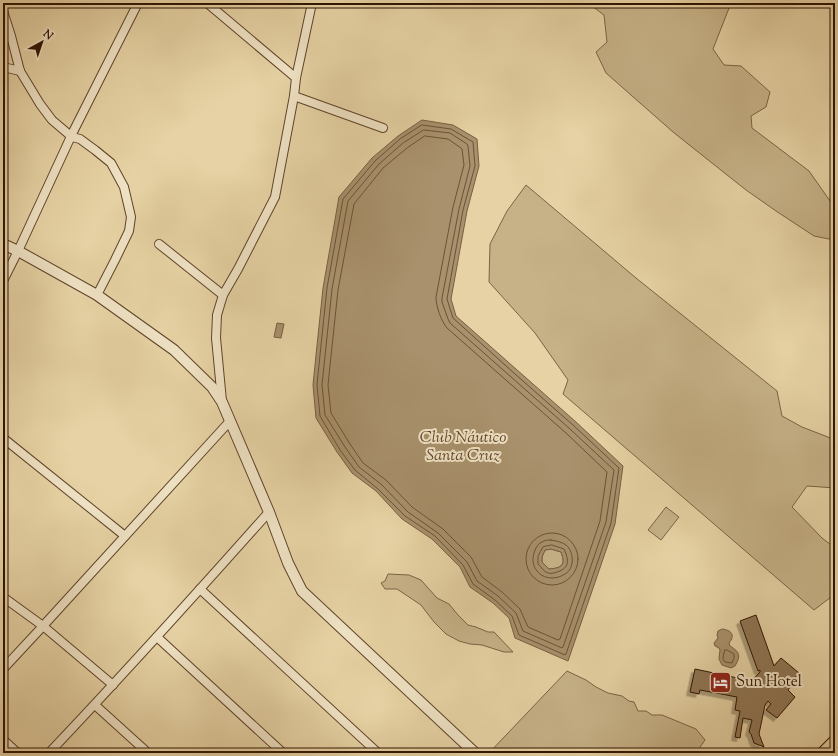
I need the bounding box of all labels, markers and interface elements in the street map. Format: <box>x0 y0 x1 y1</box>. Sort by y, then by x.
north arrow <box>22 22 62 62</box>
text: N <box>39 26 56 44</box>
water label: Club Náutico Santa Cruz <box>420 427 506 468</box>
hotel icon: Sun Hotel <box>707 669 733 695</box>
place label: Sun Hotel <box>736 672 802 693</box>

